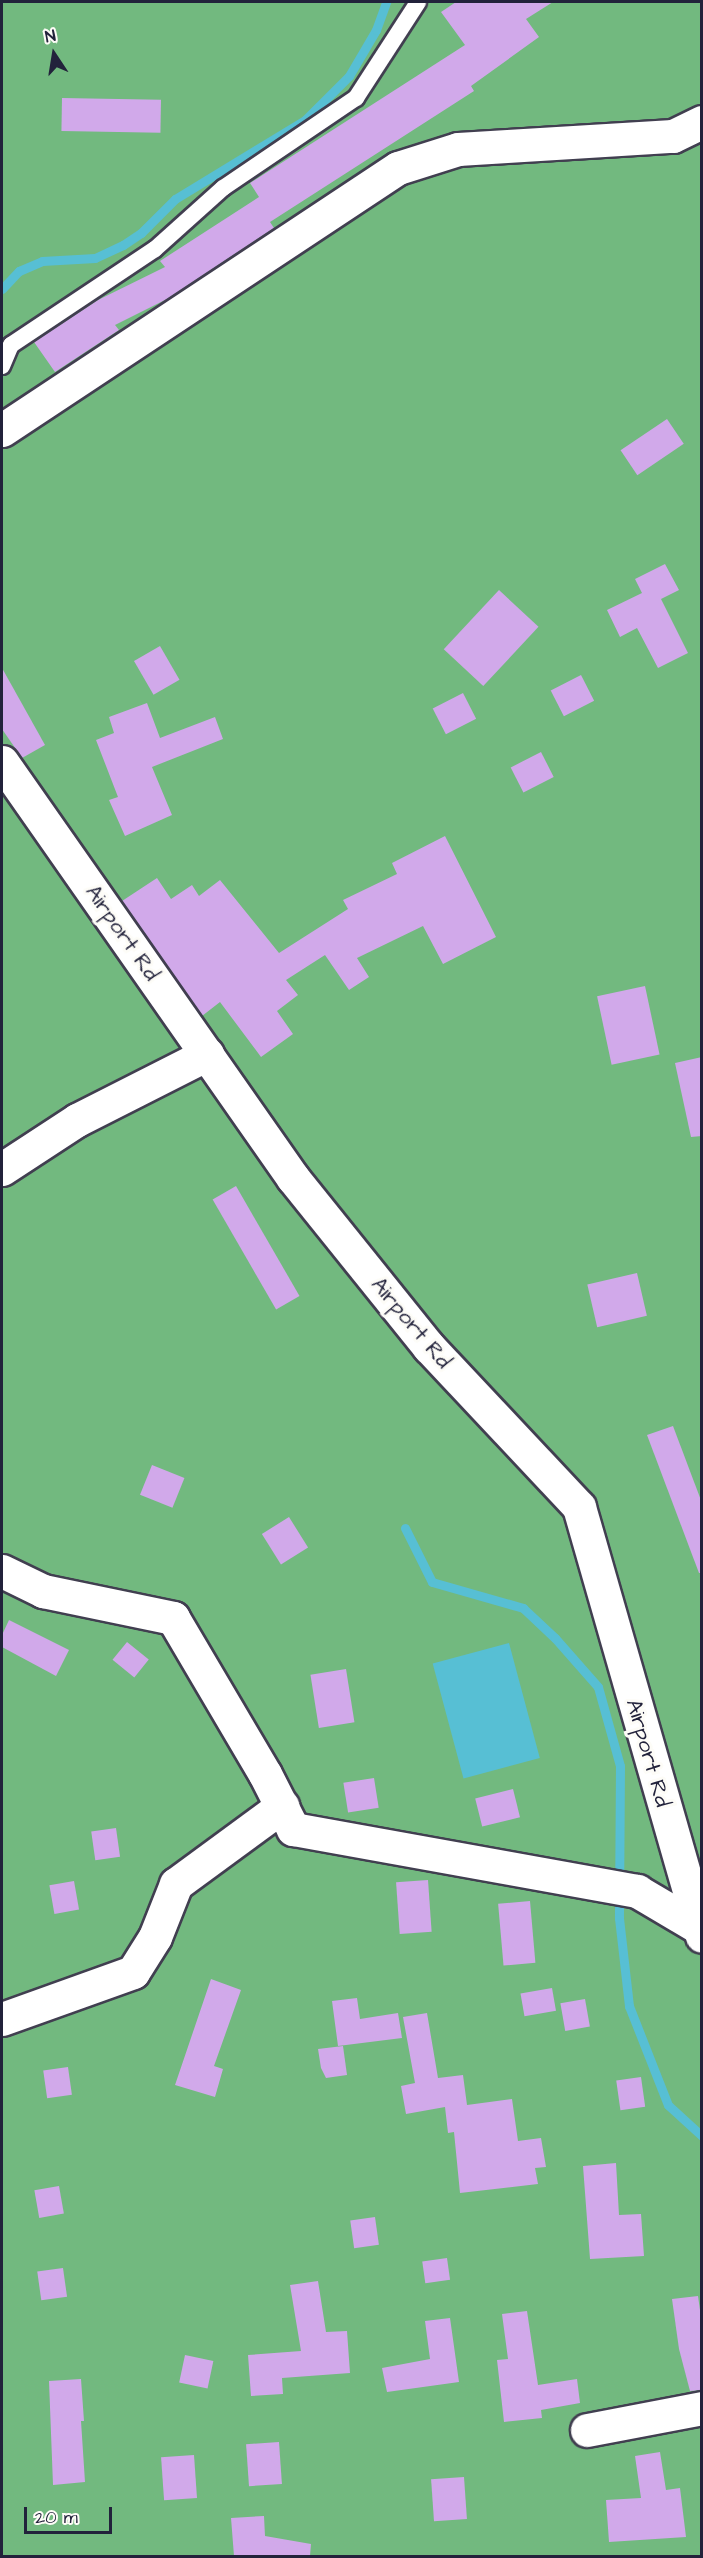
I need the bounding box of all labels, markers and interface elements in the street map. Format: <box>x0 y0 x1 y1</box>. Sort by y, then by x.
north arrow <box>24 24 84 84</box>
text: N <box>43 25 57 48</box>
street label: Airport Rd <box>79 880 165 986</box>
street label: Airport Rd <box>365 1272 457 1374</box>
street label: Airport Rd <box>620 1696 676 1810</box>
scale bar <box>27 2495 116 2533</box>
text: 20 m <box>35 2505 78 2530</box>

